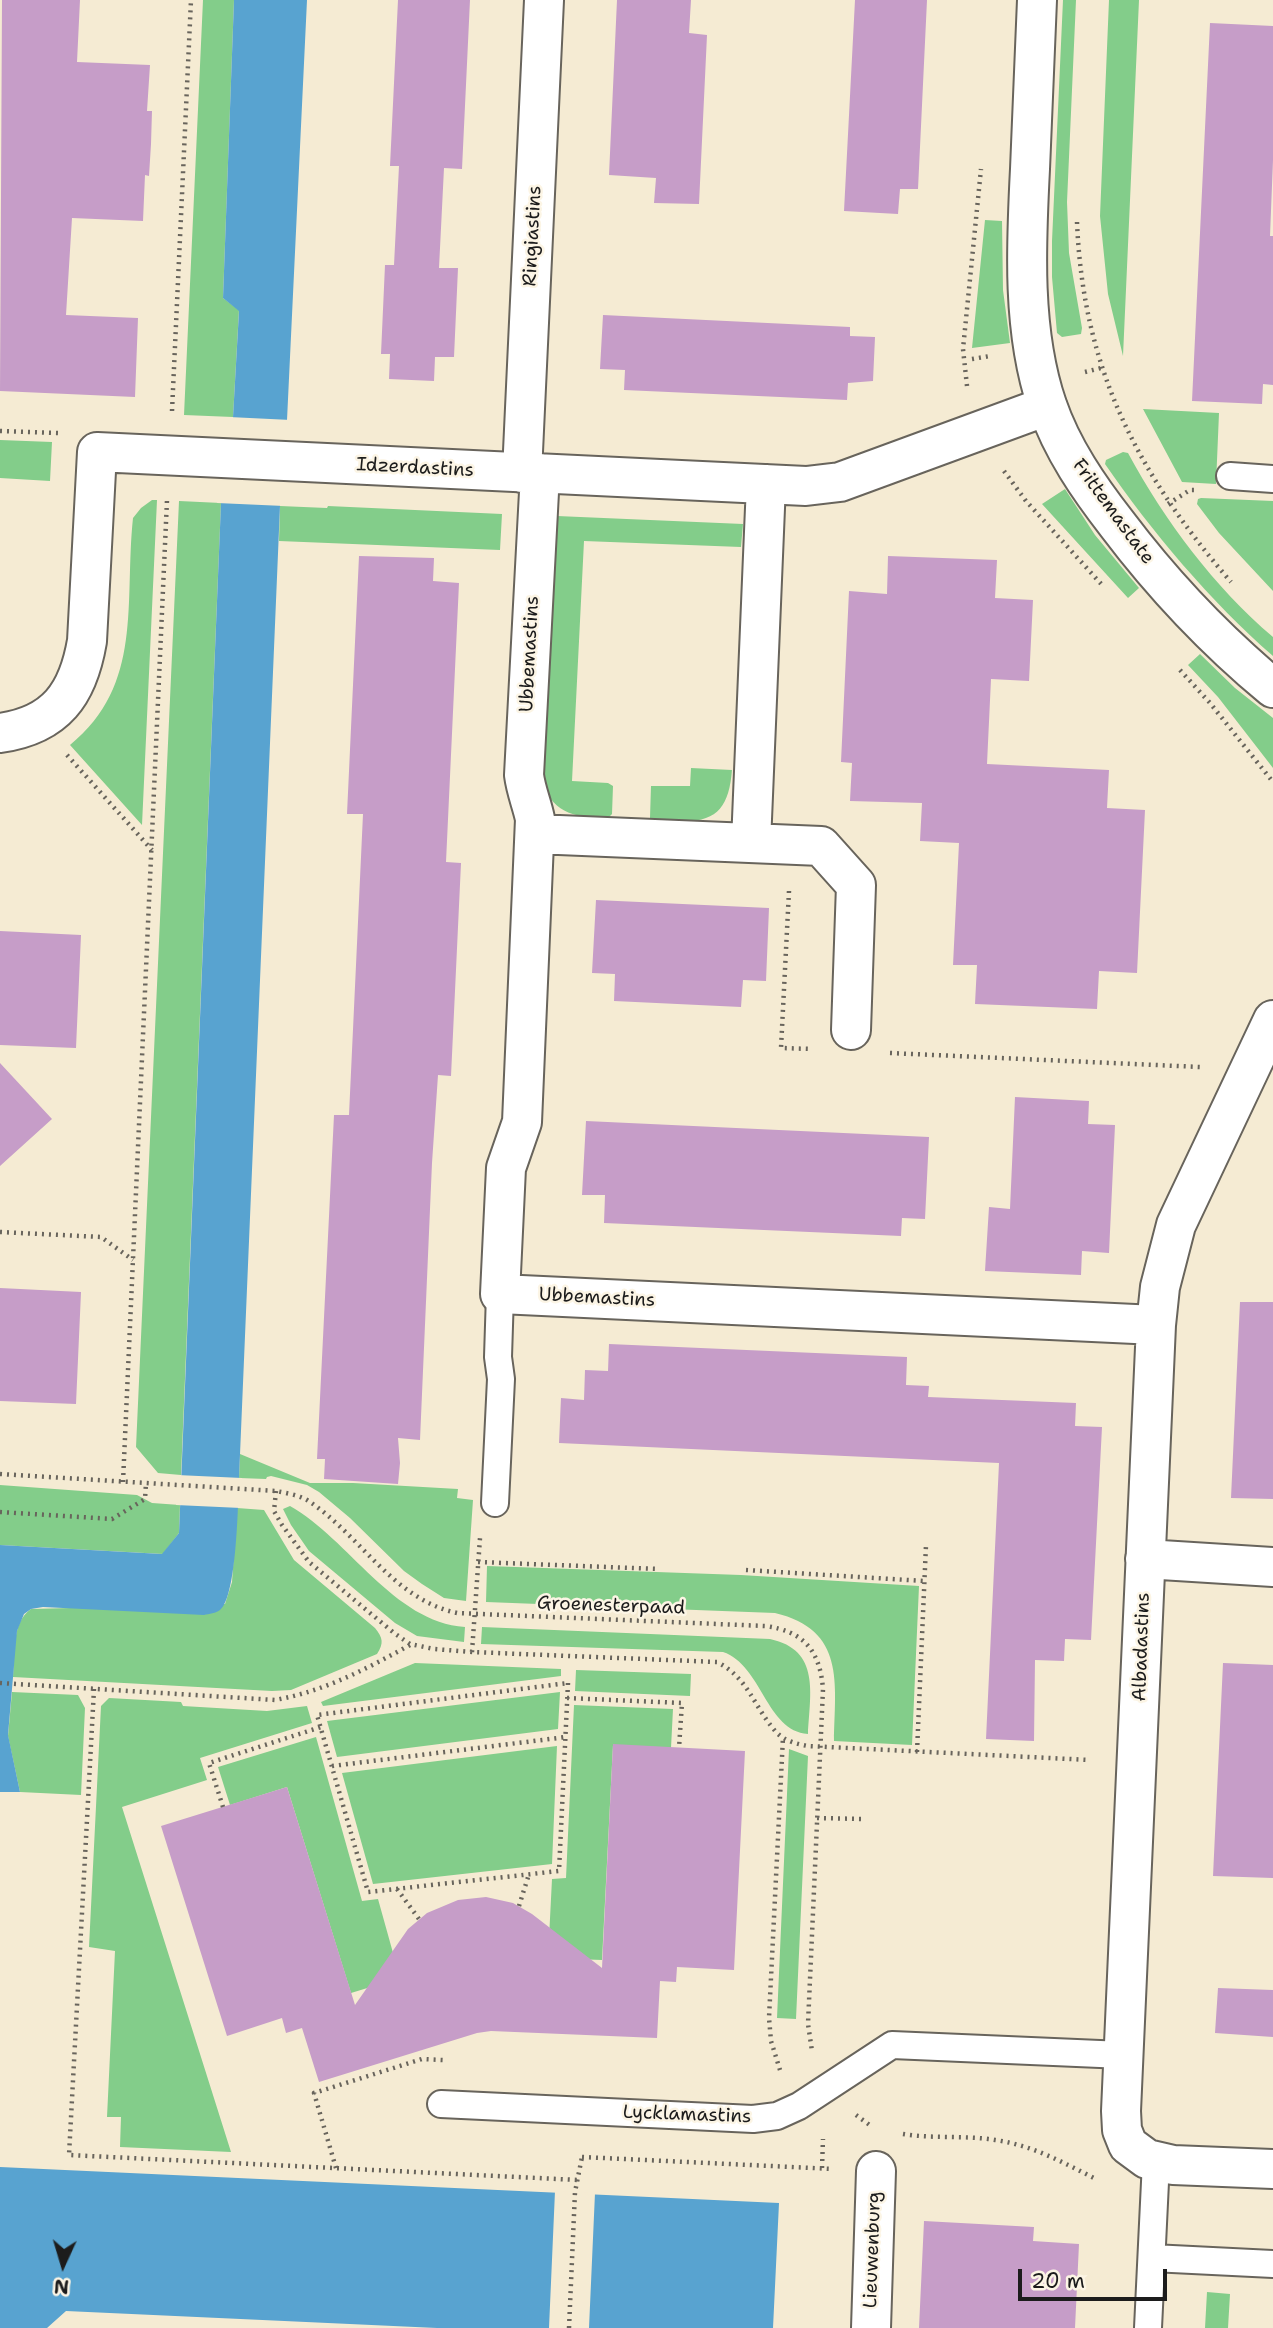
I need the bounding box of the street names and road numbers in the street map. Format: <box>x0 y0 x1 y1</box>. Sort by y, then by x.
street label: Ringiastins <box>519 185 547 287</box>
street label: Idzerdastins <box>356 454 474 482</box>
street label: Frittemastate <box>1067 455 1159 569</box>
street label: Ubbemastins <box>516 595 544 713</box>
street label: Ubbemastins <box>538 1284 656 1312</box>
street label: Groenesterpaad <box>536 1592 686 1620</box>
street label: Albadastins <box>1129 1592 1155 1702</box>
street label: Lycklamastins <box>622 2101 752 2129</box>
street label: Lieuwenburg <box>860 2191 886 2309</box>

